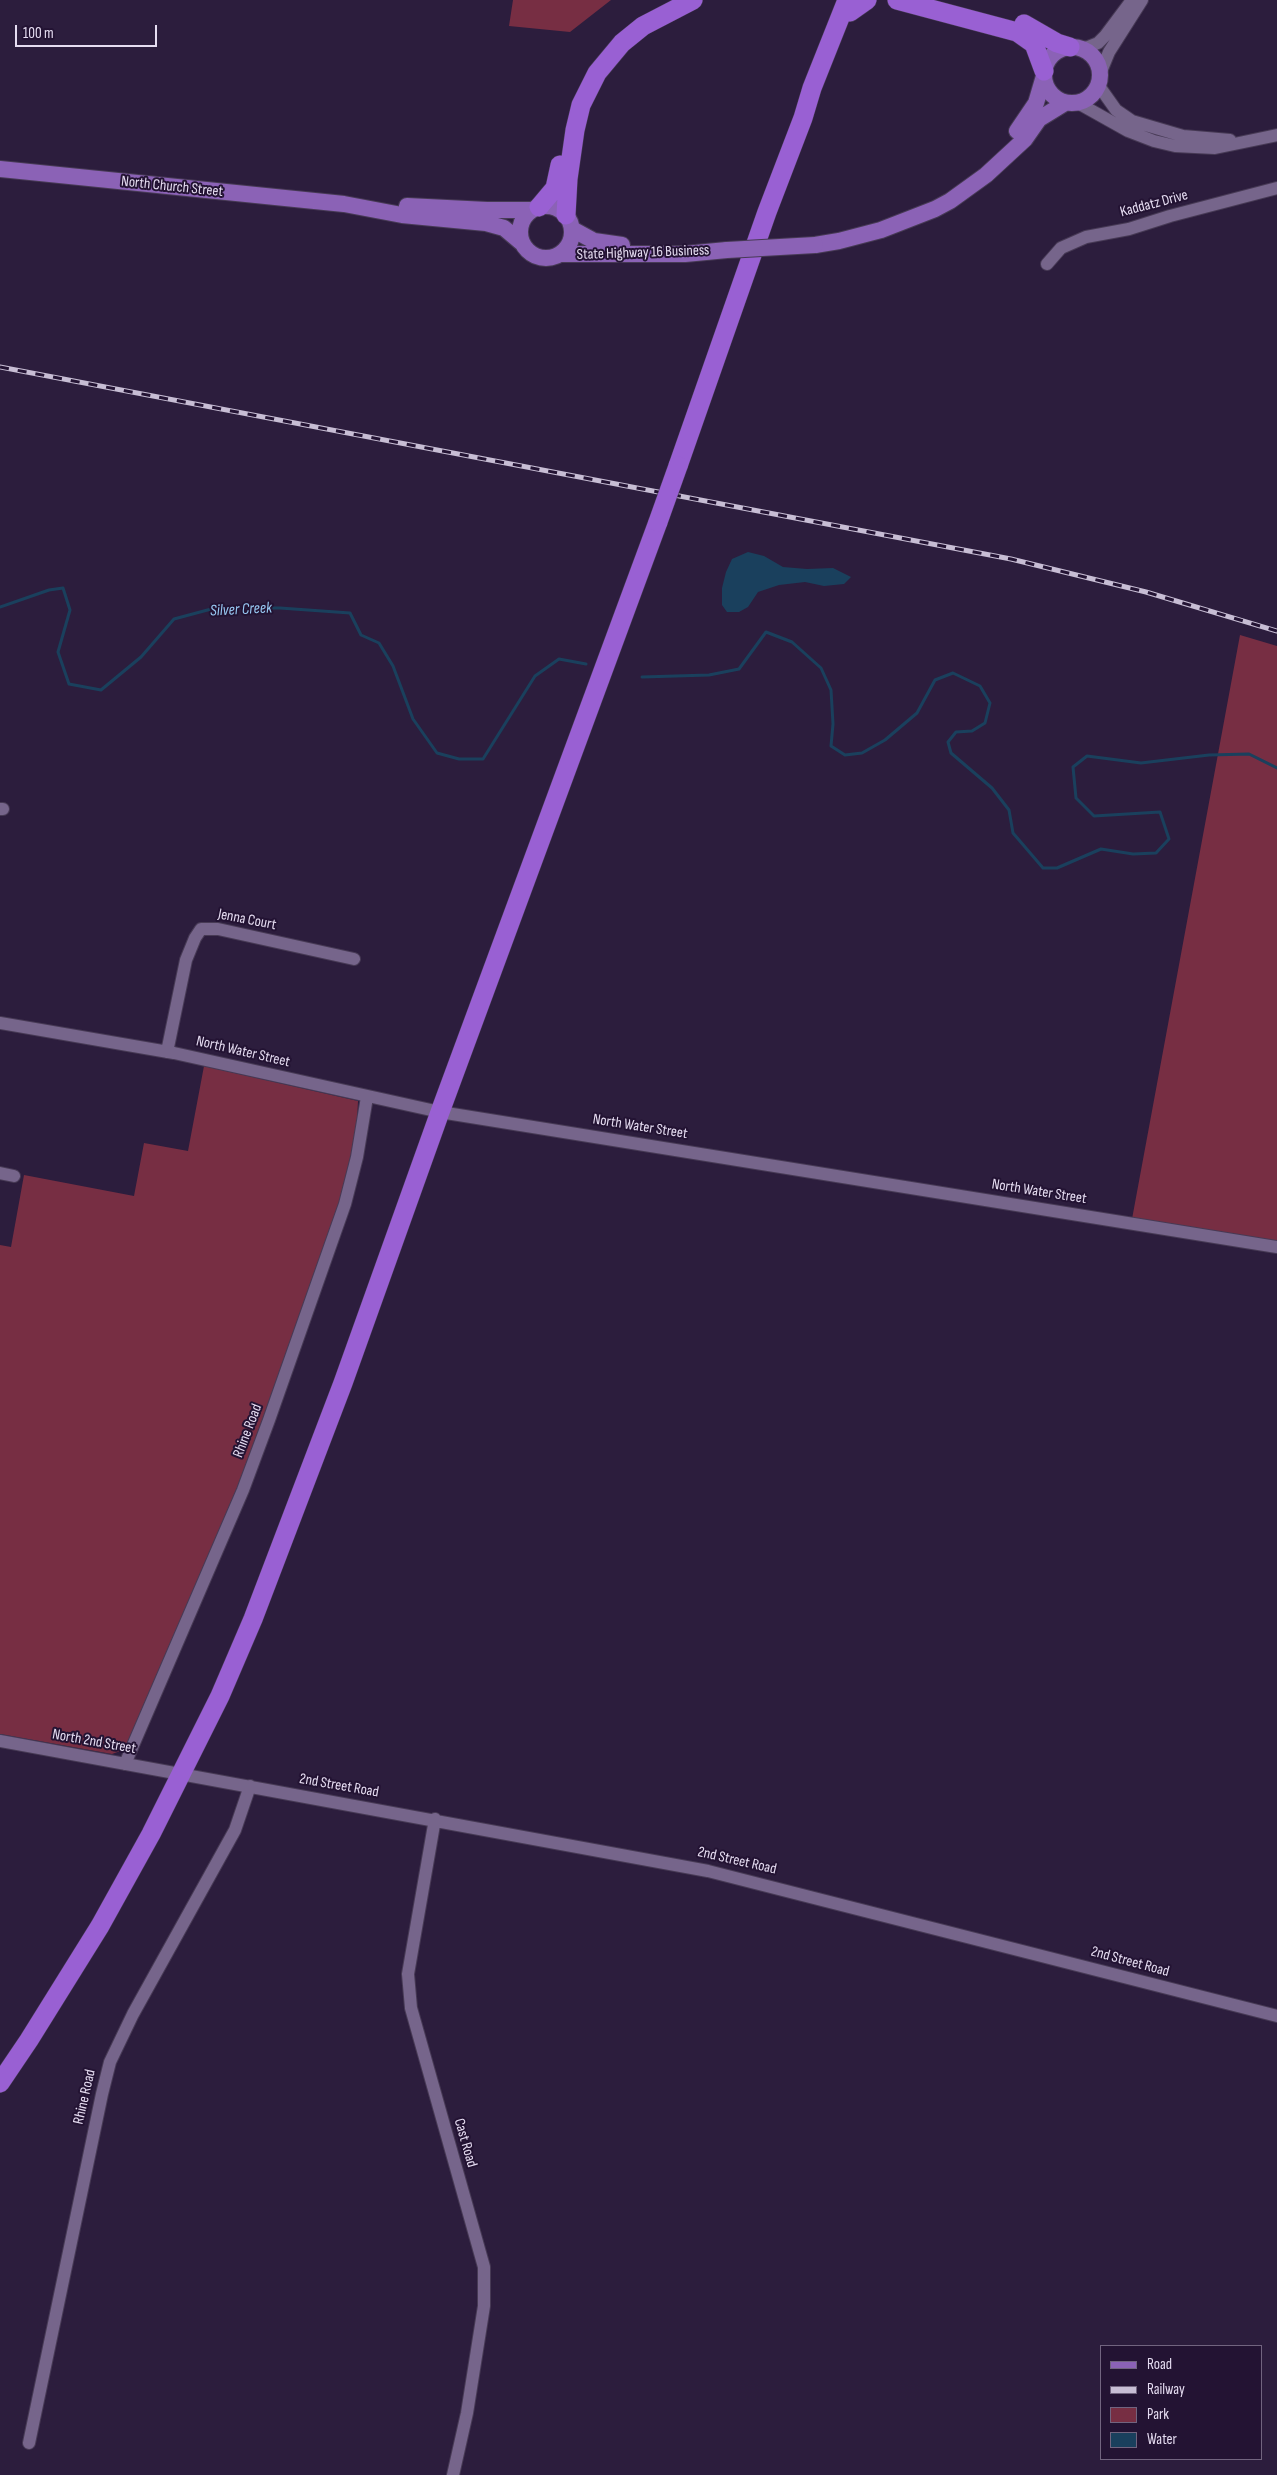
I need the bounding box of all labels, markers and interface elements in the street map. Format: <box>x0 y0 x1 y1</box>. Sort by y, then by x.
scale bar <box>18 15 160 47</box>
text: 100 m <box>23 24 54 43</box>
street label: North Church Street <box>120 173 224 201</box>
street label: Kaddatz Drive <box>1118 186 1190 222</box>
street label: State Highway 16 Business <box>576 242 710 264</box>
water label: Silver Creek <box>210 599 272 621</box>
street label: Jenna Court <box>216 906 278 934</box>
street label: North Water Street <box>194 1032 292 1072</box>
street label: North Water Street <box>591 1111 689 1143</box>
street label: North Water Street <box>990 1176 1088 1208</box>
street label: Rhine Road <box>230 1402 266 1460</box>
street label: North 2nd Street <box>51 1726 137 1758</box>
street label: 2nd Street Road <box>298 1770 380 1802</box>
street label: 2nd Street Road <box>696 1843 778 1879</box>
street label: 2nd Street Road <box>1089 1943 1171 1981</box>
street label: Rhine Road <box>70 2068 100 2126</box>
street label: Cast Road <box>449 2116 481 2170</box>
legend <box>1100 2345 1262 2460</box>
text: Road <box>1147 2355 1172 2374</box>
text: Railway <box>1147 2380 1185 2399</box>
text: Park <box>1147 2405 1169 2424</box>
text: Water <box>1147 2430 1177 2449</box>

